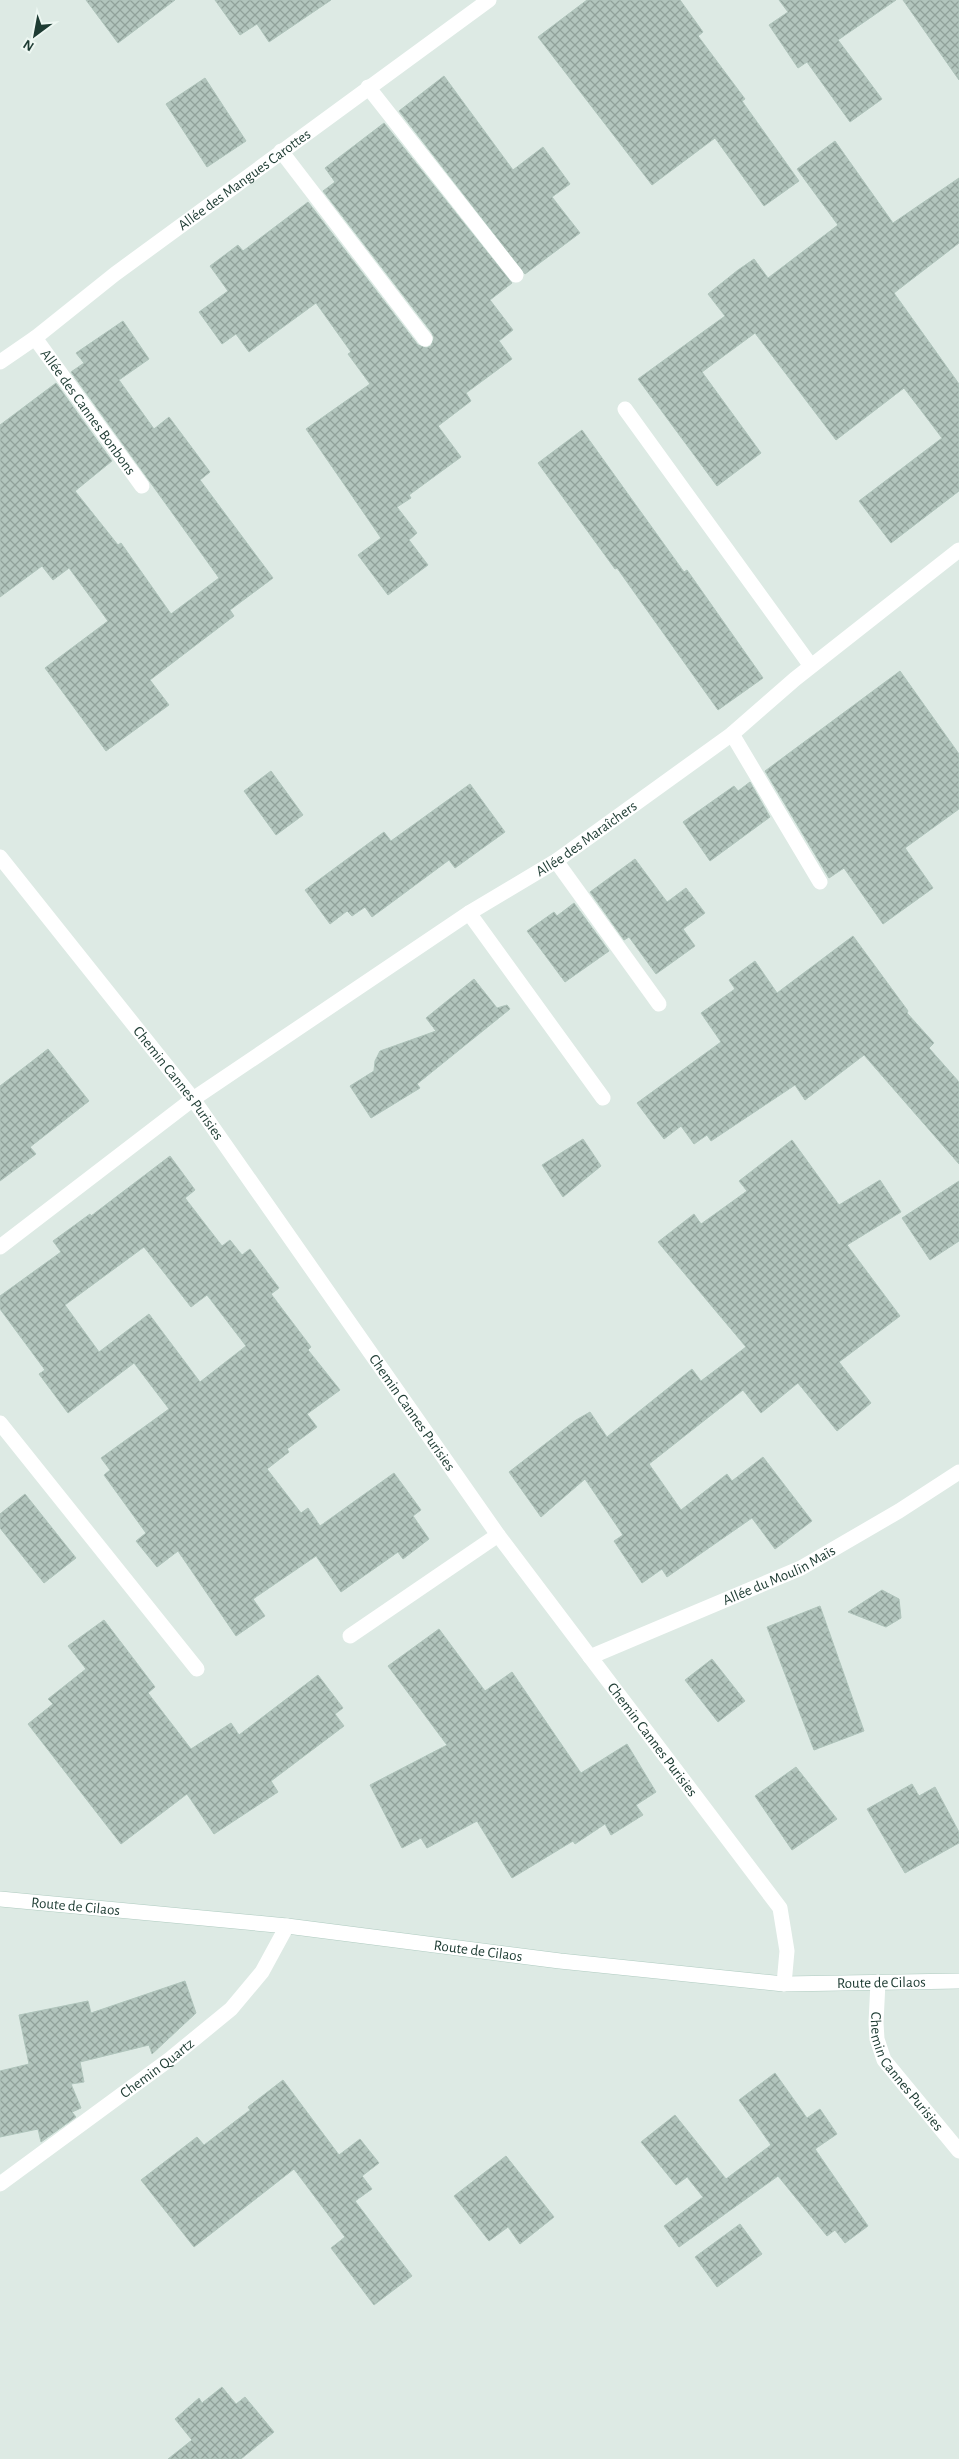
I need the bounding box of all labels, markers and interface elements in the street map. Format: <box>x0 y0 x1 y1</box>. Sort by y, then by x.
north arrow <box>10 10 60 60</box>
text: N <box>21 37 36 54</box>
street label: Allée des Mangues Carottes <box>175 126 313 233</box>
street label: Allée des Cannes Bonbons <box>38 346 139 477</box>
street label: Allée des Maraîchers <box>533 798 639 879</box>
street label: Chemin Cannes Purisies <box>130 1023 227 1142</box>
street label: Chemin Cannes Purisies <box>366 1351 458 1473</box>
street label: Allée du Moulin Maïs <box>721 1542 838 1608</box>
street label: Chemin Cannes Purisies <box>605 1680 700 1799</box>
street label: Route de Cilaos <box>31 1894 121 1918</box>
street label: Route de Cilaos <box>433 1937 523 1964</box>
street label: Route de Cilaos <box>837 1974 926 1991</box>
street label: Chemin Cannes Purisies <box>868 2011 946 2134</box>
street label: Chemin Quartz <box>117 2035 197 2101</box>

